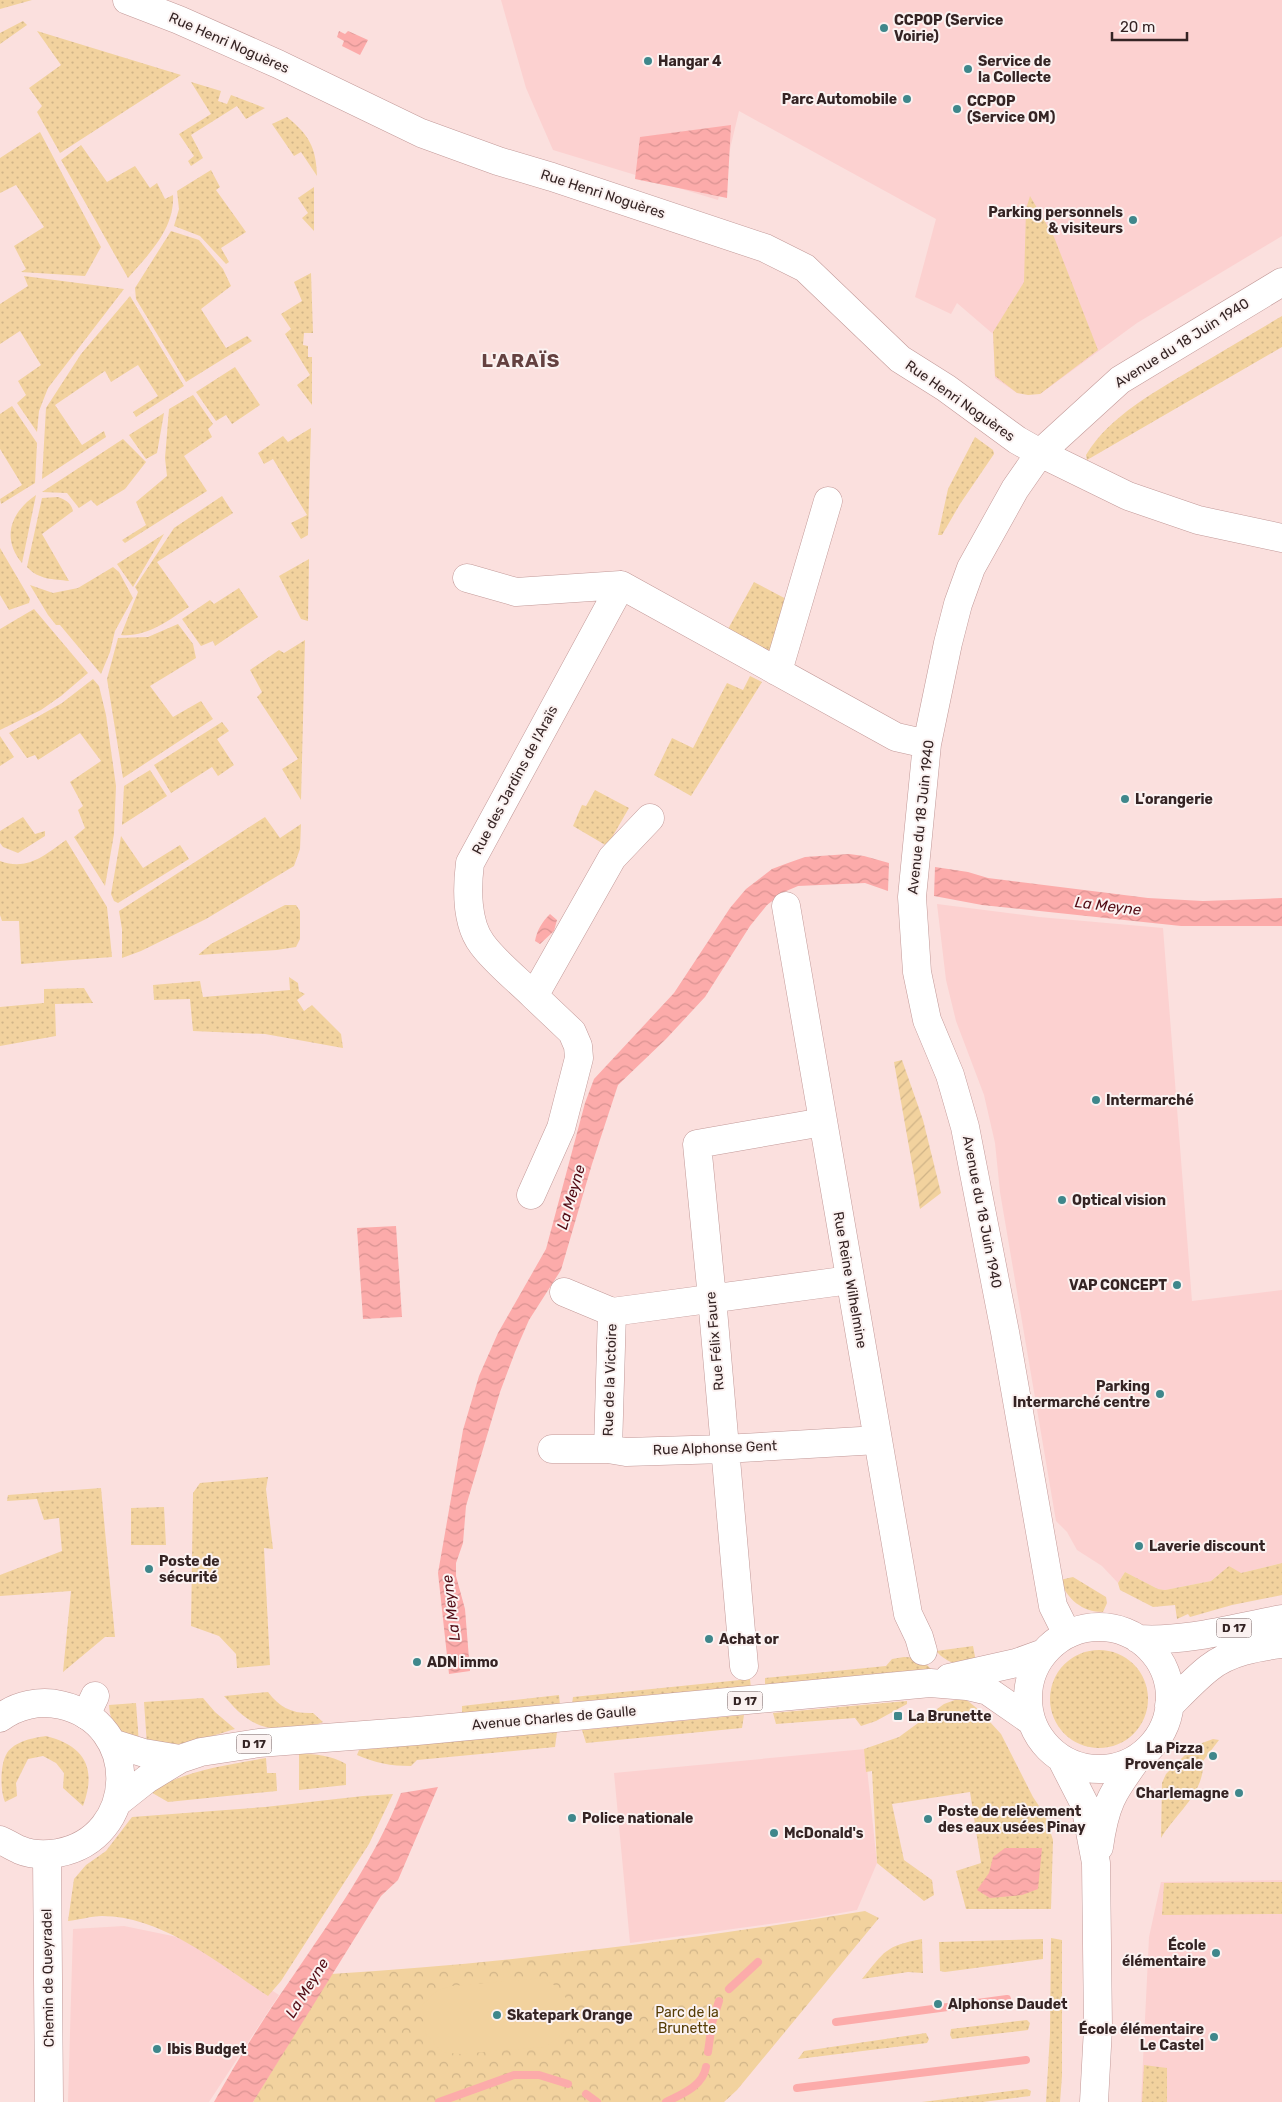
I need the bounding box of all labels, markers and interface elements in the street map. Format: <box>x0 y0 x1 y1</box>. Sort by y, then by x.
street label: Rue Henri Noguères <box>166 9 292 77</box>
scale bar <box>1112 10 1187 42</box>
place label: CCPOP (Service Voirie) <box>894 12 1003 45</box>
text: 20 m <box>1120 18 1155 36</box>
marker: CCPOP (Service Voirie) <box>878 22 890 34</box>
place label: Hangar 4 <box>658 53 722 70</box>
place label: Service de la Collecte <box>978 53 1051 86</box>
marker: Hangar 4 <box>642 55 654 67</box>
marker: Service de la Collecte <box>962 63 974 75</box>
place label: Parc Automobile <box>782 91 897 108</box>
marker: Parc Automobile <box>901 93 913 105</box>
place label: CCPOP (Service OM) <box>967 93 1055 126</box>
marker: CCPOP (Service OM) <box>951 103 963 115</box>
street label: Rue Henri Noguères <box>539 166 667 222</box>
place label: Parking personnels & visiteurs <box>988 204 1123 237</box>
marker: Parking personnels & visiteurs <box>1127 214 1139 226</box>
street label: Avenue du 18 Juin 1940 <box>1112 295 1252 391</box>
district label: L'ARAÏS <box>482 349 560 372</box>
street label: Rue Henri Noguères <box>902 357 1018 445</box>
street label: Rue des Jardins de l'Araïs <box>469 703 561 857</box>
street label: Avenue du 18 Juin 1940 <box>904 739 938 895</box>
place label: L'orangerie <box>1135 791 1213 808</box>
marker: L'orangerie <box>1119 793 1131 805</box>
water label: La Meyne <box>1074 893 1143 919</box>
place label: Intermarché <box>1106 1092 1194 1109</box>
marker: Intermarché <box>1090 1094 1102 1106</box>
street label: Avenue du 18 Juin 1940 <box>959 1134 1005 1290</box>
water label: La Meyne <box>553 1162 589 1232</box>
place label: Optical vision <box>1072 1192 1166 1209</box>
marker: Optical vision <box>1056 1194 1068 1206</box>
street label: Rue Reine Wilhelmine <box>830 1210 870 1350</box>
place label: VAP CONCEPT <box>1069 1277 1167 1294</box>
marker: VAP CONCEPT <box>1171 1279 1183 1291</box>
street label: Rue Félix Faure <box>702 1291 728 1391</box>
street label: Rue de la Victoire <box>600 1323 620 1437</box>
place label: Parking Intermarché centre <box>1013 1378 1150 1411</box>
marker: Parking Intermarché centre <box>1154 1388 1166 1400</box>
street label: Rue Alphonse Gent <box>653 1437 778 1459</box>
place label: Laverie discount <box>1149 1538 1266 1555</box>
marker: Laverie discount <box>1133 1540 1145 1552</box>
place label: Poste de sécurité <box>159 1553 220 1586</box>
marker: Poste de sécurité <box>143 1563 155 1575</box>
water label: La Meyne <box>438 1573 464 1642</box>
road number: D 17 <box>1216 1619 1252 1638</box>
place label: Achat or <box>719 1631 780 1648</box>
marker: Achat or <box>703 1633 715 1645</box>
place label: ADN immo <box>427 1654 498 1671</box>
marker: ADN immo <box>411 1656 423 1668</box>
road number: D 17 <box>728 1692 762 1710</box>
street label: Avenue Charles de Gaulle <box>471 1702 637 1734</box>
place label: La Brunette <box>908 1708 991 1725</box>
marker: La Brunette <box>892 1710 904 1722</box>
road number: D 17 <box>236 1735 272 1754</box>
place label: La Pizza Provençale <box>1125 1740 1203 1773</box>
marker: La Pizza Provençale <box>1207 1750 1219 1762</box>
place label: Charlemagne <box>1136 1785 1229 1802</box>
marker: Charlemagne <box>1233 1787 1245 1799</box>
place label: Poste de relèvement des eaux usées Pinay <box>938 1803 1086 1836</box>
place label: Police nationale <box>582 1810 693 1827</box>
marker: Police nationale <box>566 1812 578 1824</box>
marker: Poste de relèvement des eaux usées Pinay <box>922 1813 934 1825</box>
place label: McDonald's <box>784 1825 864 1842</box>
marker: McDonald's <box>768 1827 780 1839</box>
street label: Chemin de Queyradel <box>38 1908 58 2048</box>
place label: École élémentaire <box>1122 1936 1206 1970</box>
marker: École élémentaire <box>1210 1947 1222 1959</box>
water label: La Meyne <box>282 1954 333 2021</box>
place label: Alphonse Daudet <box>948 1996 1068 2013</box>
marker: Alphonse Daudet <box>932 1998 944 2010</box>
park label: Parc de la Brunette <box>655 2004 719 2037</box>
place label: Skatepark Orange <box>507 2007 633 2024</box>
marker: Skatepark Orange <box>491 2009 503 2021</box>
place label: École élémentaire Le Castel <box>1079 2020 1204 2054</box>
marker: École élémentaire Le Castel <box>1208 2031 1220 2043</box>
place label: Ibis Budget <box>167 2041 247 2058</box>
marker: Ibis Budget <box>151 2043 163 2055</box>

